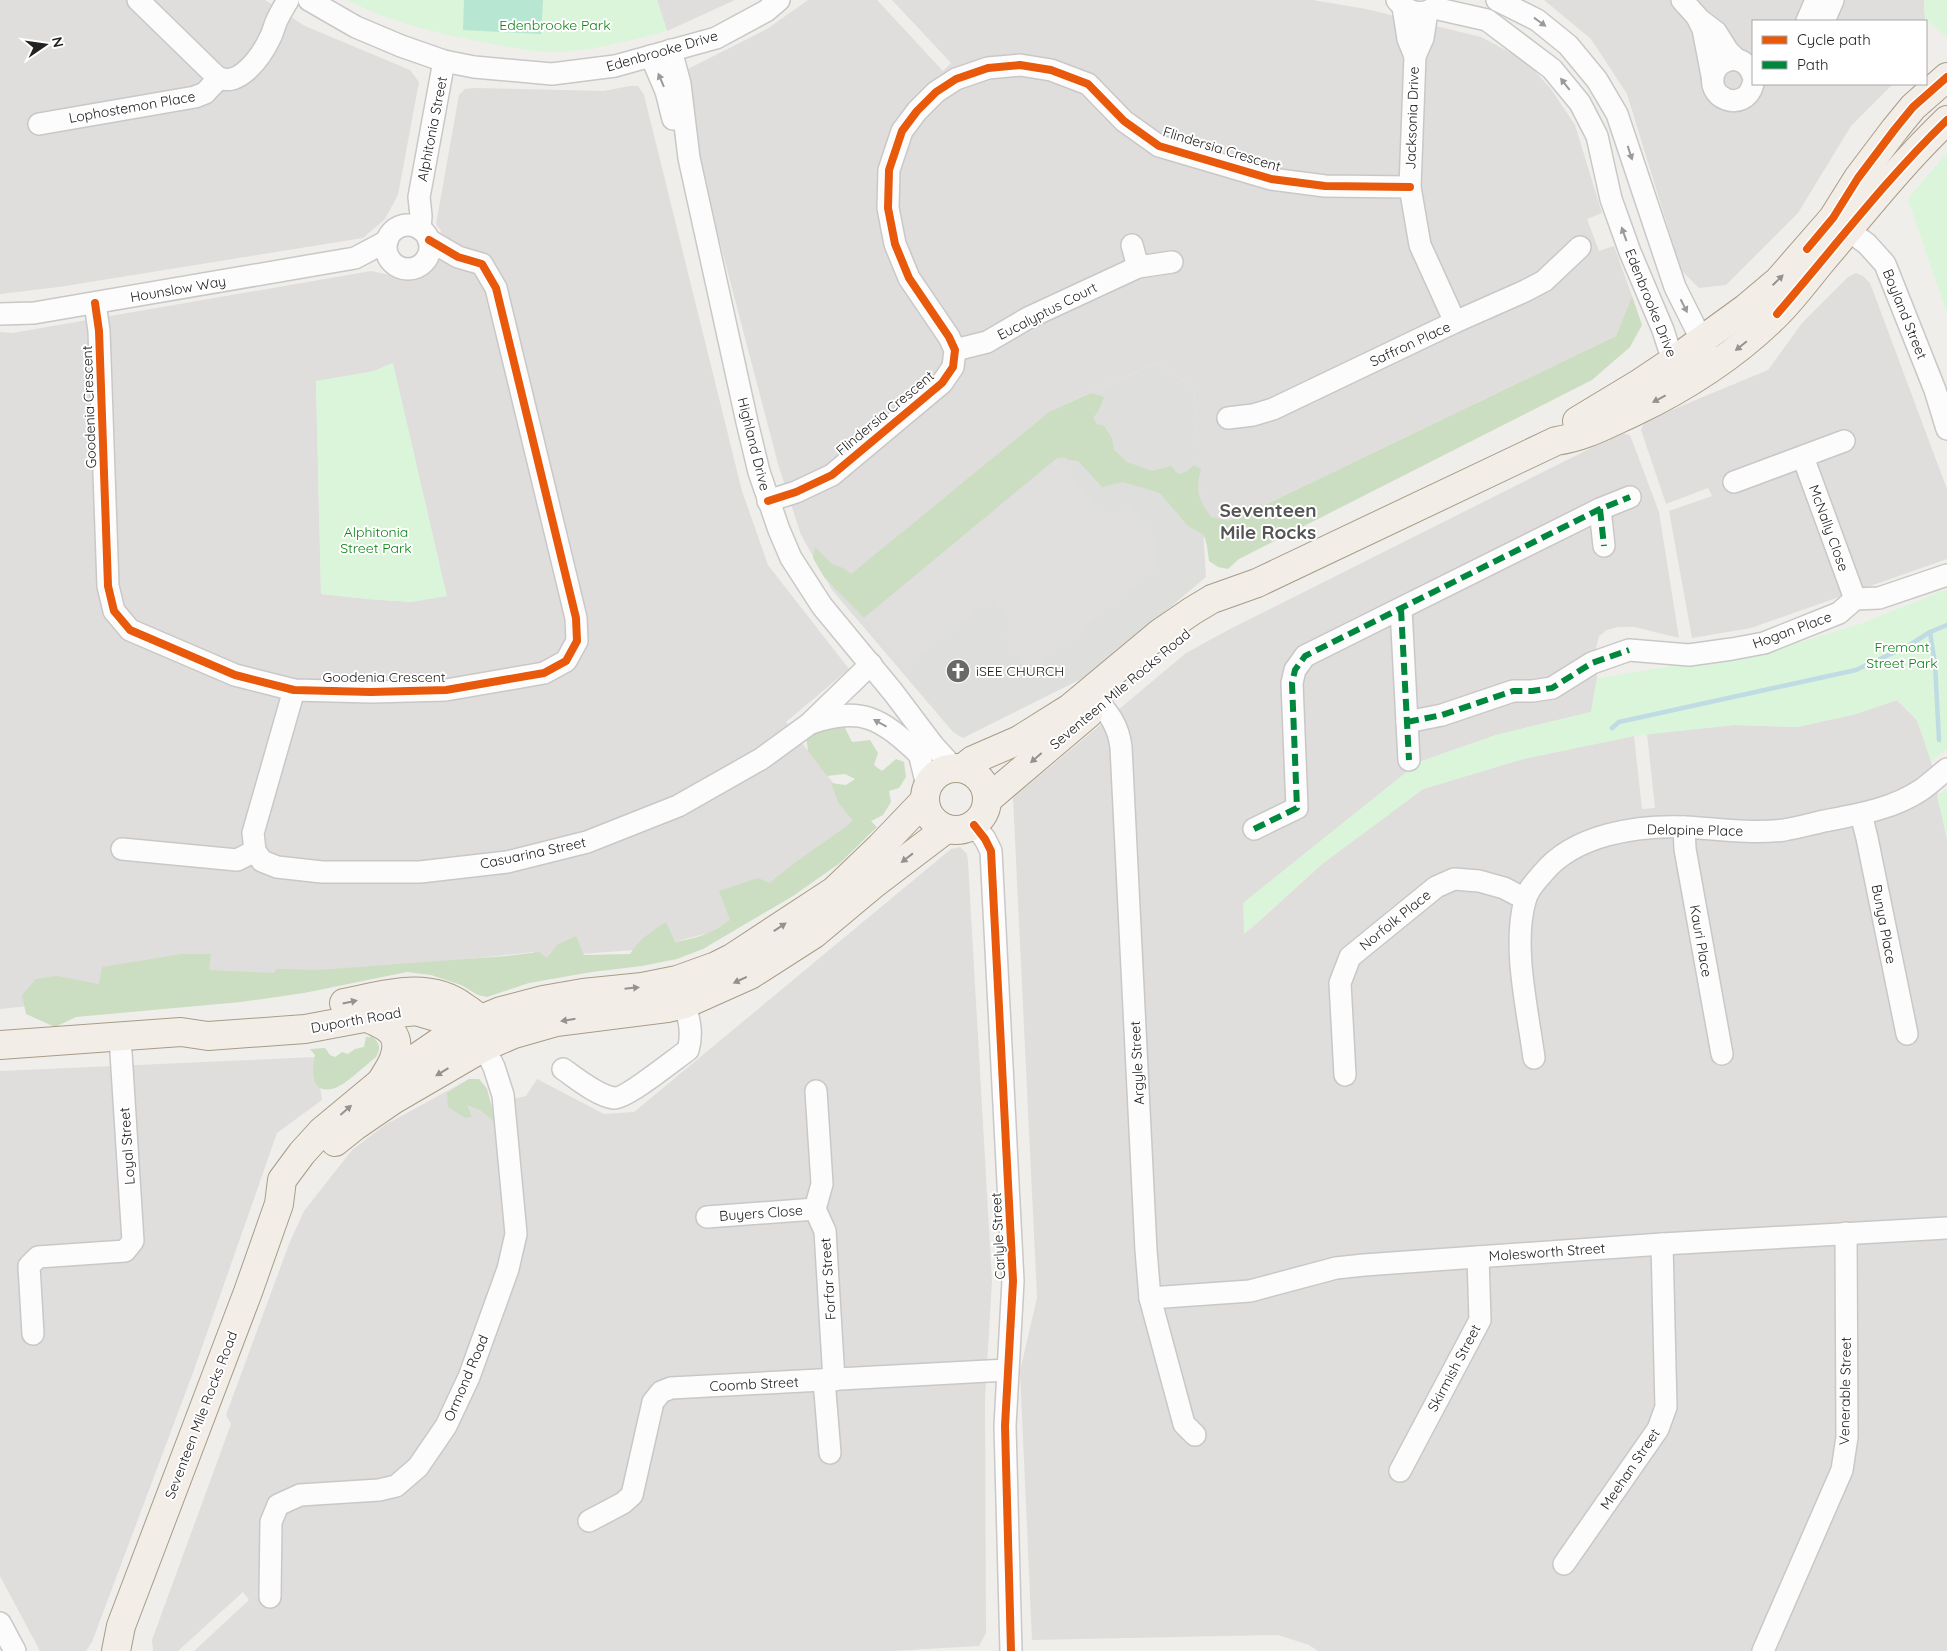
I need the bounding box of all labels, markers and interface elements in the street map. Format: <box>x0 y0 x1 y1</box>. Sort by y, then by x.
park label: Edenbrooke Park <box>499 16 611 34</box>
one-way arrow <box>1533 17 1546 28</box>
north arrow <box>20 20 70 70</box>
legend <box>1752 20 1927 85</box>
street label: Edenbrooke Drive <box>604 26 720 76</box>
text: Cycle path <box>1797 30 1871 49</box>
text: N <box>48 35 68 49</box>
text: Path <box>1797 55 1829 74</box>
street label: Jacksonia Drive <box>1401 66 1423 170</box>
one-way arrow <box>657 72 665 87</box>
street label: Alphitonia Street <box>413 75 451 183</box>
one-way arrow <box>1559 78 1570 91</box>
street label: Lophostemon Place <box>67 87 197 127</box>
street label: Flindersia Crescent <box>1161 122 1283 176</box>
one-way arrow <box>1627 146 1634 161</box>
one-way arrow <box>1620 226 1628 241</box>
street label: Edenbrooke Drive <box>1621 246 1681 360</box>
street label: Boyland Street <box>1879 266 1931 362</box>
street label: Hounslow Way <box>129 272 227 306</box>
one-way arrow <box>1772 274 1784 286</box>
street label: Eucalyptus Court <box>994 278 1100 344</box>
one-way arrow <box>1680 299 1688 313</box>
street label: Saffron Place <box>1367 317 1453 371</box>
one-way arrow <box>1735 340 1748 351</box>
street label: Goodenia Crescent <box>78 345 100 469</box>
street label: Flindersia Crescent <box>832 367 938 459</box>
street label: Highland Drive <box>734 395 774 493</box>
one-way arrow <box>1652 395 1666 403</box>
street label: McNally Close <box>1805 482 1853 574</box>
district label: Seventeen Mile Rocks <box>1220 498 1317 544</box>
park label: Alphitonia Street Park <box>340 523 412 557</box>
street label: Hogan Place <box>1750 607 1834 653</box>
street label: Seventeen Mile Rocks Road <box>1046 625 1194 753</box>
park label: Fremont Street Park <box>1866 638 1938 672</box>
church icon: iSEE CHURCH <box>945 658 971 684</box>
place label: iSEE CHURCH <box>976 662 1064 680</box>
street label: Goodenia Crescent <box>322 668 446 686</box>
one-way arrow <box>872 719 887 727</box>
one-way arrow <box>1030 753 1043 764</box>
street label: Delapine Place <box>1647 820 1743 840</box>
street label: Casuarina Street <box>478 833 588 873</box>
one-way arrow <box>901 852 914 863</box>
street label: Bunya Place <box>1867 883 1901 965</box>
street label: Norfolk Place <box>1356 886 1434 954</box>
street label: Kauri Place <box>1686 903 1716 979</box>
one-way arrow <box>773 922 787 931</box>
one-way arrow <box>733 976 747 984</box>
one-way arrow <box>624 984 640 992</box>
one-way arrow <box>343 997 359 1005</box>
street label: Duporth Road <box>309 1003 403 1037</box>
one-way arrow <box>559 1017 575 1025</box>
street label: Argyle Street <box>1126 1020 1148 1105</box>
one-way arrow <box>436 1067 449 1076</box>
one-way arrow <box>339 1104 351 1116</box>
street label: Loyal Street <box>115 1106 139 1185</box>
street label: Carlyle Street <box>987 1192 1009 1280</box>
street label: Buyers Close <box>719 1201 804 1225</box>
street label: Forfar Street <box>816 1237 840 1321</box>
street label: Molesworth Street <box>1488 1239 1606 1265</box>
street label: Skirmish Street <box>1423 1321 1485 1415</box>
street label: Seventeen Mile Rocks Road <box>161 1328 241 1502</box>
street label: Ormond Road <box>440 1332 492 1424</box>
street label: Venerable Street <box>1835 1337 1855 1445</box>
street label: Coomb Street <box>709 1373 799 1395</box>
street label: Meehan Street <box>1596 1425 1664 1513</box>

